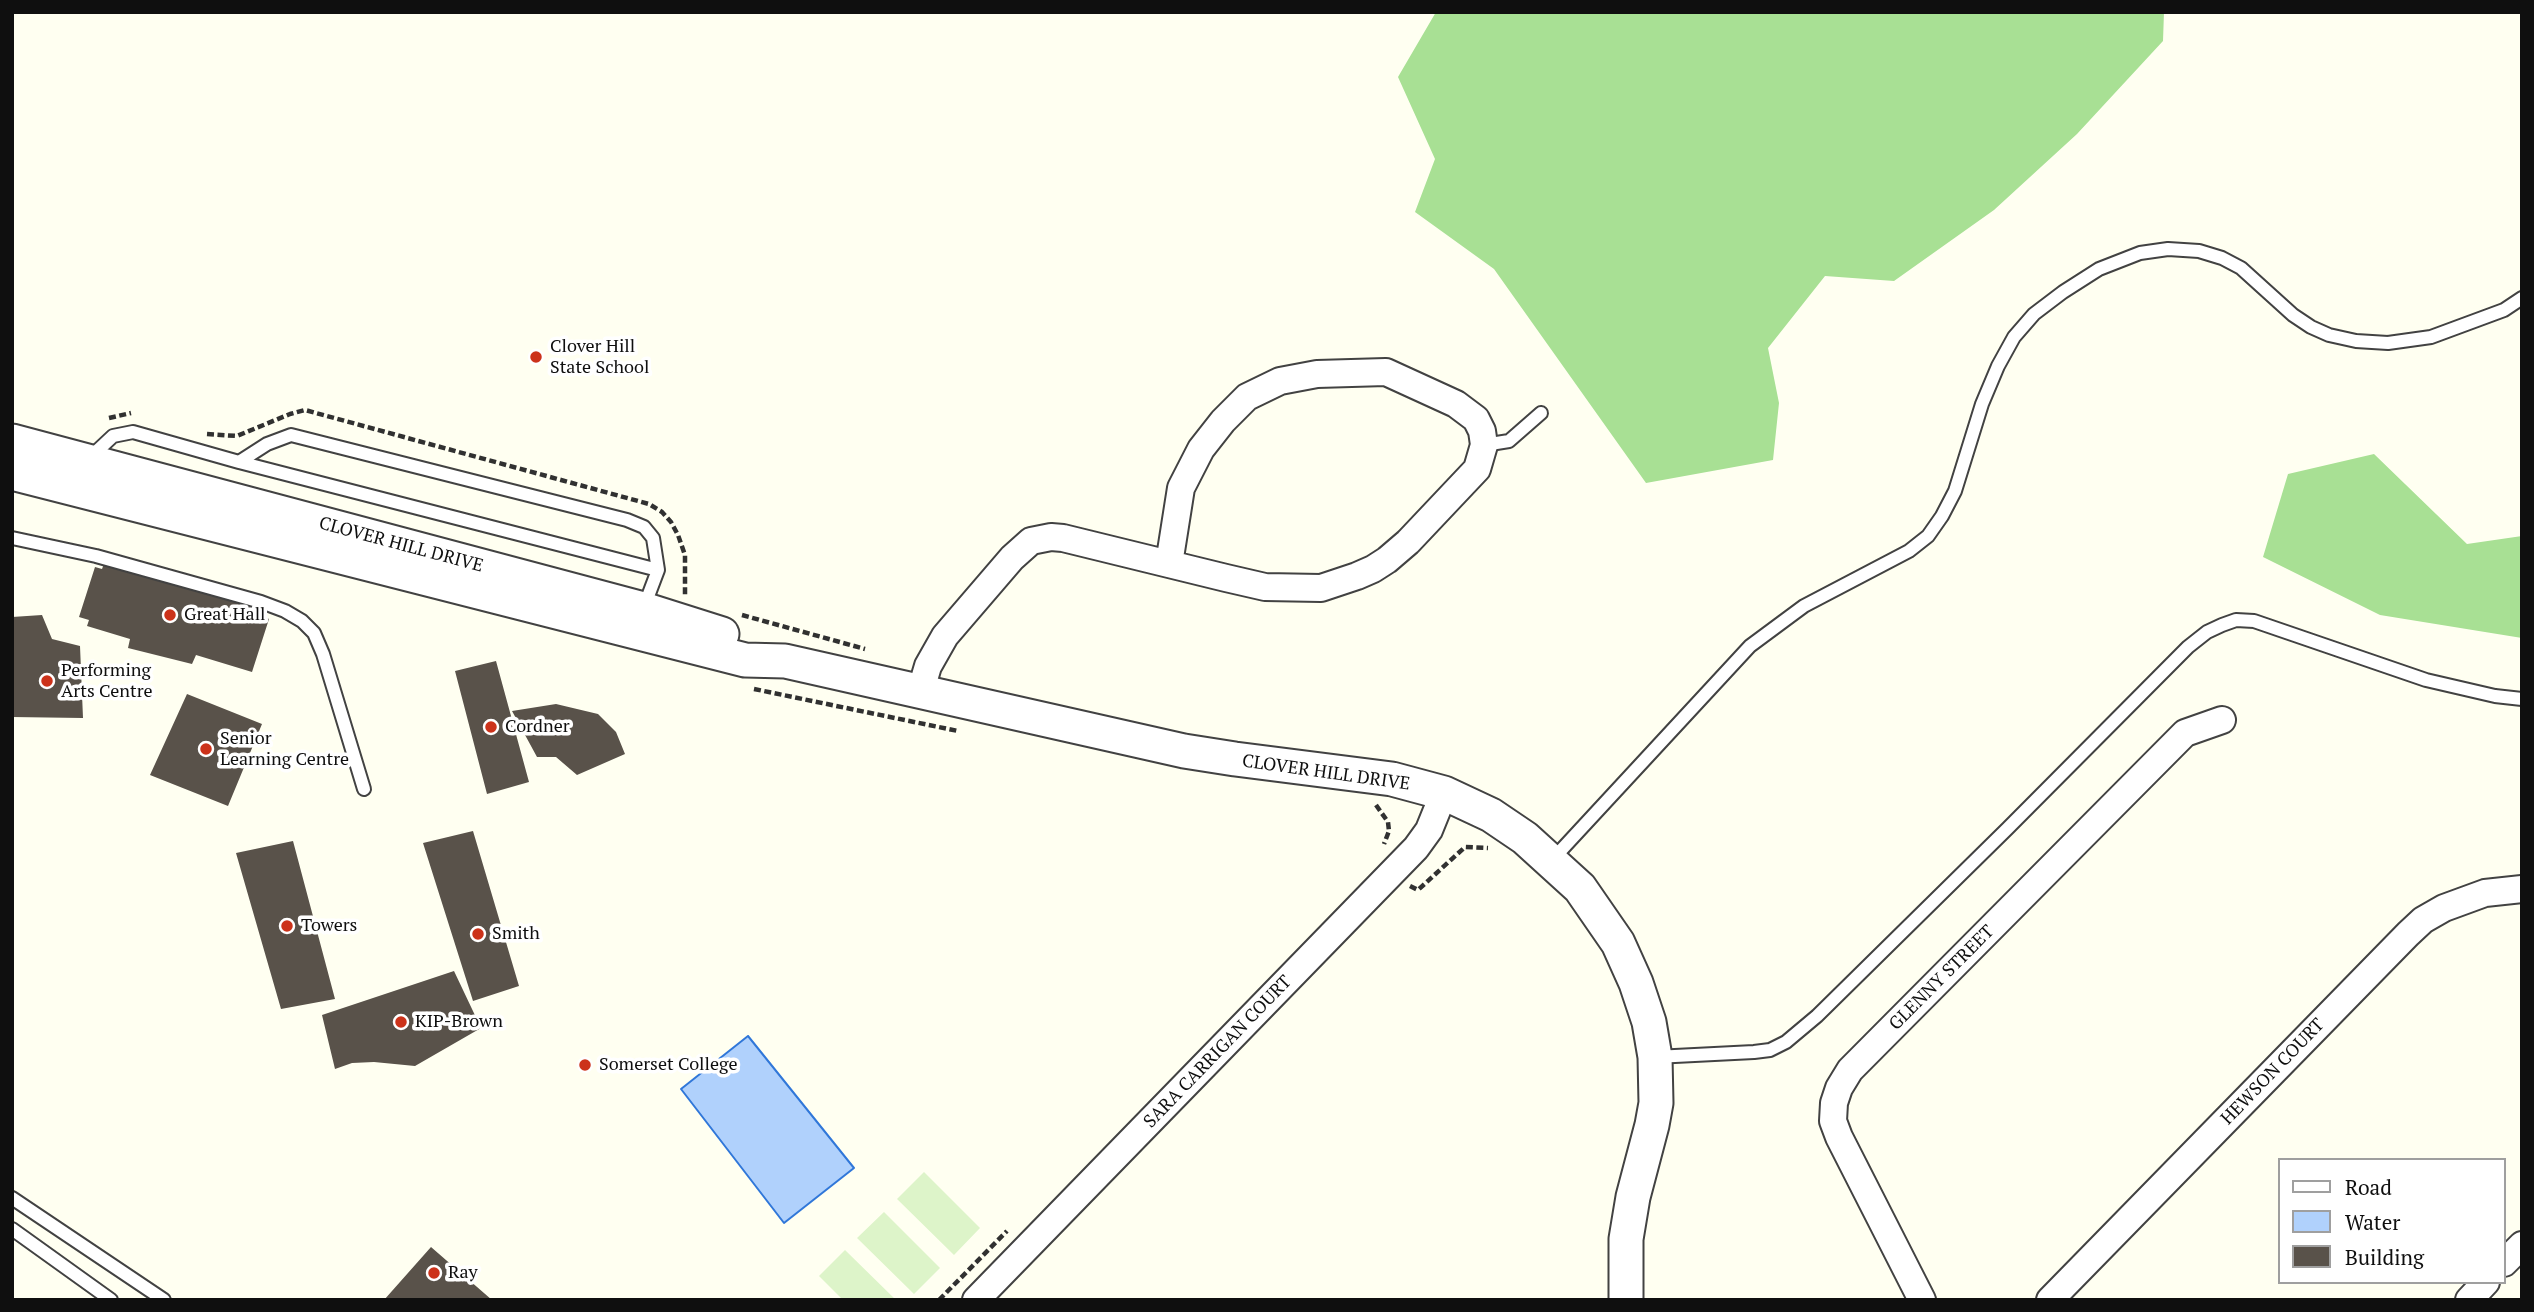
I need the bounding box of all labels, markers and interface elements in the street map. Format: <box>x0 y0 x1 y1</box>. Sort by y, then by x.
place label: Clover Hill State School <box>550 336 649 378</box>
marker: Clover Hill State School <box>528 349 544 365</box>
street label: CLOVER HILL DRIVE <box>317 513 485 577</box>
place label: Great Hall <box>184 604 266 626</box>
marker: Great Hall <box>162 607 178 623</box>
place label: Performing Arts Centre <box>61 660 153 702</box>
marker: Performing Arts Centre <box>39 673 55 689</box>
place label: Cordner <box>505 716 570 738</box>
marker: Cordner <box>483 719 499 735</box>
place label: Senior Learning Centre <box>220 728 349 770</box>
marker: Senior Learning Centre <box>198 741 214 757</box>
street label: CLOVER HILL DRIVE <box>1241 751 1411 795</box>
place label: Towers <box>301 915 357 937</box>
marker: Towers <box>279 918 295 934</box>
street label: GLENNY STREET <box>1885 921 1999 1035</box>
place label: Smith <box>492 923 540 945</box>
marker: Smith <box>470 926 486 942</box>
street label: SARA CARRIGAN COURT <box>1140 971 1296 1133</box>
place label: KIP-Brown <box>415 1011 503 1033</box>
marker: KIP-Brown <box>393 1014 409 1030</box>
street label: HEWSON COURT <box>2217 1014 2329 1130</box>
place label: Somerset College <box>599 1054 738 1076</box>
marker: Somerset College <box>577 1057 593 1073</box>
legend <box>2278 1158 2506 1284</box>
text: Road <box>2345 1173 2392 1201</box>
text: Water <box>2345 1208 2400 1236</box>
text: Building <box>2345 1243 2424 1271</box>
place label: Ray <box>448 1262 478 1284</box>
marker: Ray <box>426 1265 442 1281</box>

